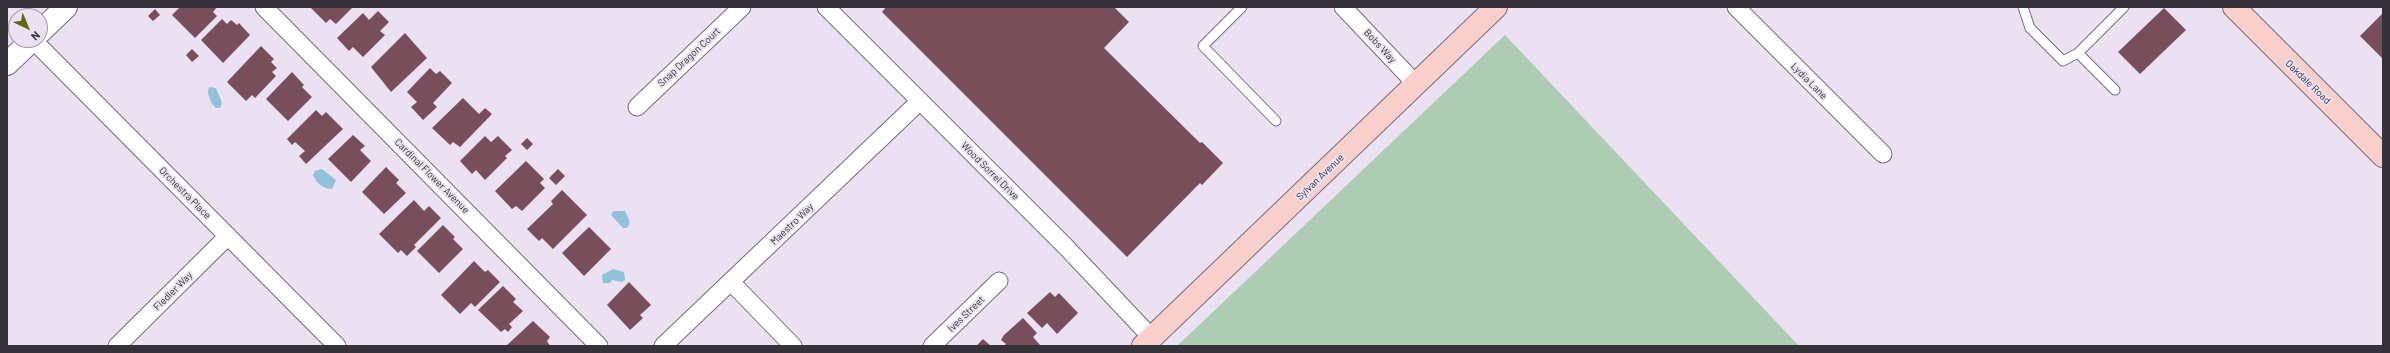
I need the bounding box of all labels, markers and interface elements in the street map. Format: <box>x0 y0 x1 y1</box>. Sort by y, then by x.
north arrow <box>8 8 48 48</box>
street label: Snap Dragon Court <box>655 25 723 89</box>
street label: Bobs Way <box>1361 27 1399 65</box>
text: N <box>29 29 43 43</box>
street label: Oakdale Road <box>2283 57 2333 107</box>
street label: Lydia Lane <box>1788 60 1830 102</box>
street label: Cardinal Flower Avenue <box>392 136 472 216</box>
street label: Wood Sorrel Drive <box>959 140 1021 202</box>
street label: Sylvan Avenue <box>1294 151 1346 203</box>
street label: Orchestra Place <box>157 165 213 221</box>
street label: Maestro Way <box>768 201 816 247</box>
street label: Fiedler Way <box>151 269 195 313</box>
street label: Ives Street <box>945 294 987 334</box>

